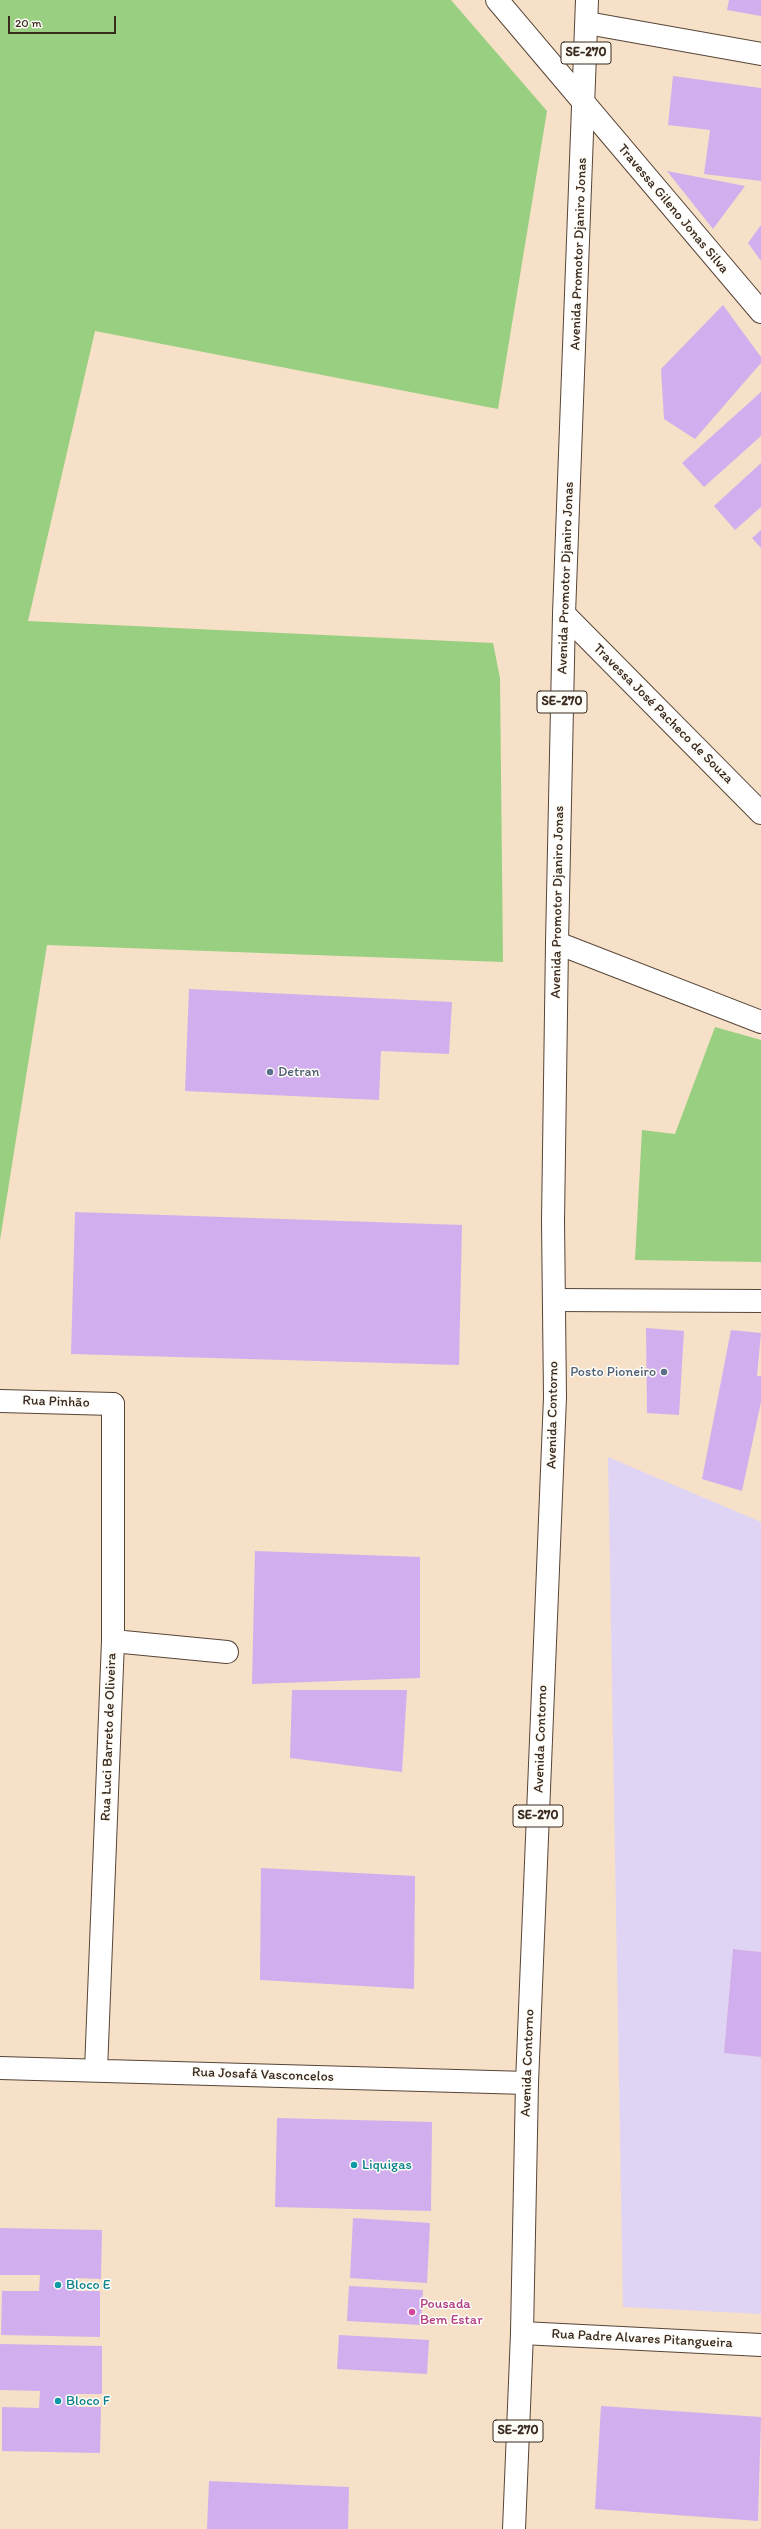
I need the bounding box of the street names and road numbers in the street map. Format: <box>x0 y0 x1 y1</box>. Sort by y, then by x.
road number: SE-270 <box>561 42 611 64</box>
street label: Travessa Gileno Jonas Silva <box>614 141 732 277</box>
street label: Avenida Promotor Djaniro Jonas <box>567 157 591 351</box>
street label: Avenida Promotor Djaniro Jonas <box>554 481 578 675</box>
street label: Travessa José Pacheco de Souza <box>589 640 737 788</box>
road number: SE-270 <box>537 691 587 713</box>
street label: Avenida Promotor Djaniro Jonas <box>548 805 568 999</box>
street label: Avenida Contorno <box>544 1361 562 1469</box>
street label: Rua Pinhão <box>22 1392 90 1412</box>
street label: Rua Luci Barreto de Oliveira <box>98 1653 120 1821</box>
street label: Avenida Contorno <box>531 1685 551 1793</box>
road number: SE-270 <box>513 1805 563 1827</box>
street label: Avenida Contorno <box>518 2009 538 2117</box>
street label: Rua Josafá Vasconcelos <box>192 2064 334 2086</box>
street label: Rua Padre Alvares Pitangueira <box>551 2326 733 2352</box>
road number: SE-270 <box>493 2420 543 2442</box>

